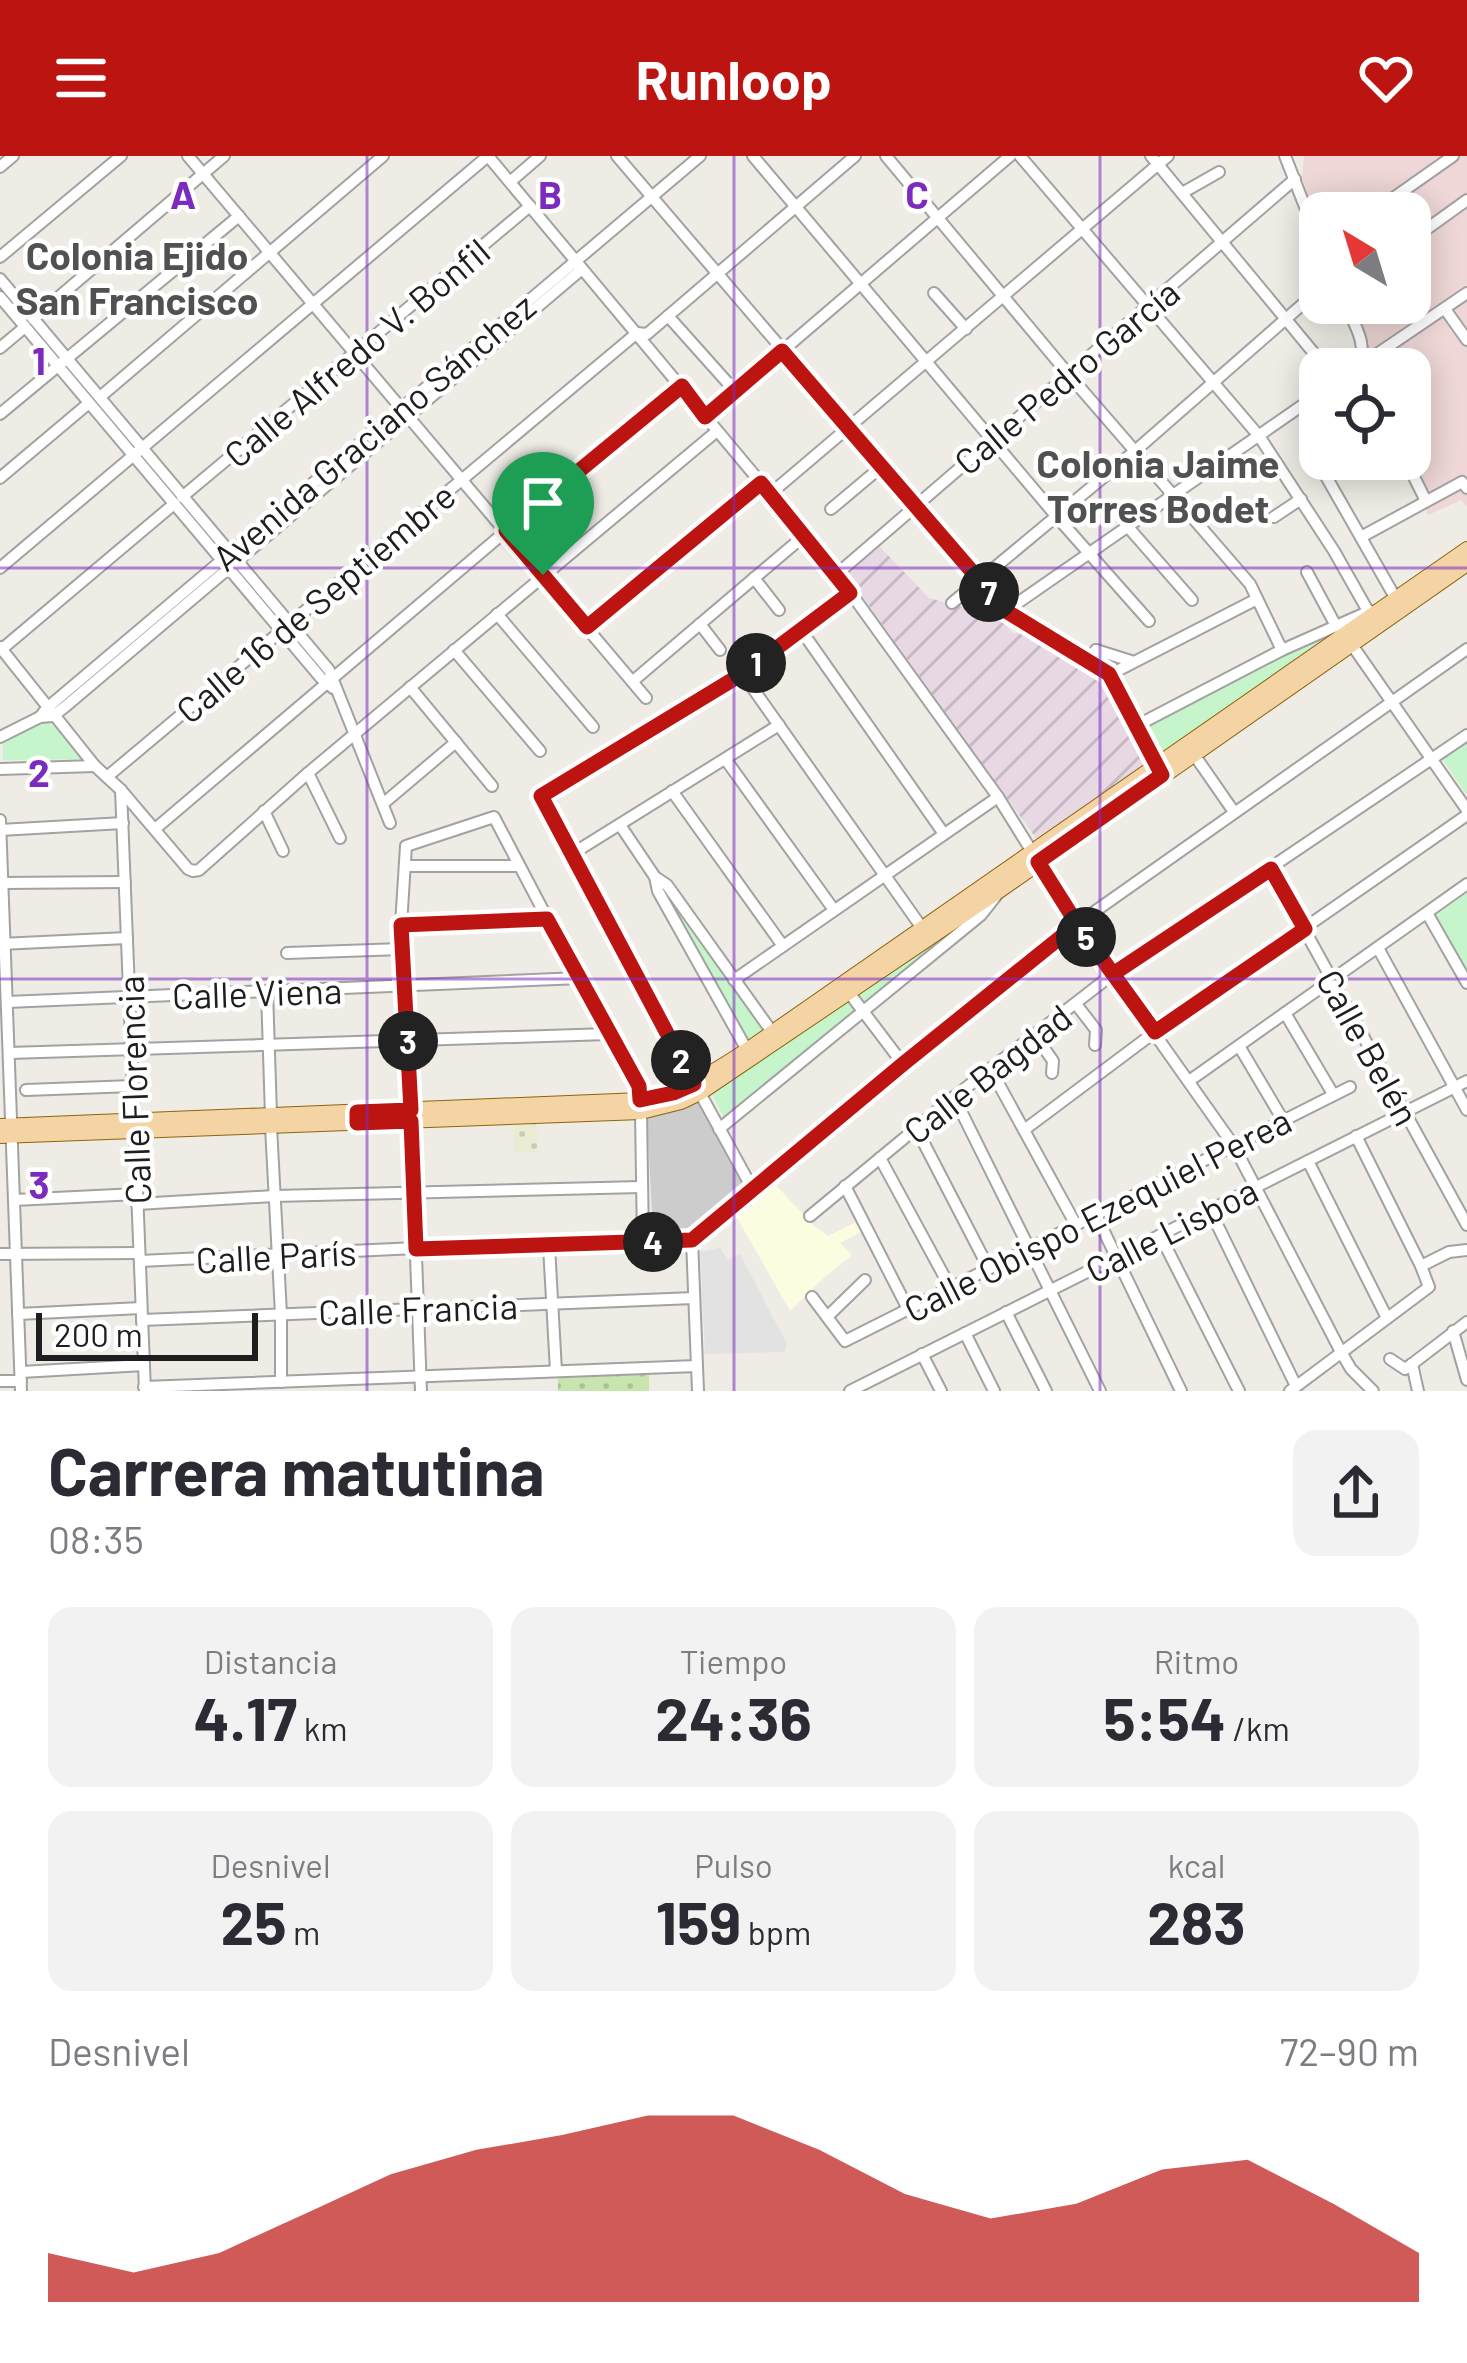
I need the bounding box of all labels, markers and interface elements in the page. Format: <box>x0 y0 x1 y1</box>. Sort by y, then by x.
icon: menu <box>48 45 114 111</box>
icon: heart <box>1353 45 1419 111</box>
text: Runloop <box>635 46 832 111</box>
text: A <box>170 170 196 217</box>
text: B <box>538 170 562 217</box>
text: C <box>905 170 929 217</box>
north arrow <box>1299 192 1431 324</box>
map controls <box>1299 192 1431 480</box>
street label: Calle Alfredo V. Bonfil <box>215 229 497 475</box>
district label: Colonia Ejido San Francisco <box>16 231 258 323</box>
street label: Calle Pedro García <box>945 270 1187 482</box>
street label: Avenida Graciano Sánchez <box>203 284 543 578</box>
text: 1 <box>32 336 46 383</box>
button: locate <box>1299 348 1431 480</box>
district label: Colonia Jaime Torres Bodet <box>1036 439 1280 531</box>
pin <box>492 452 594 575</box>
icon: arrive <box>510 470 576 536</box>
street label: Calle 16 de Septiembre <box>167 473 463 731</box>
pin: 7 <box>959 562 1019 622</box>
text: 7 <box>981 572 997 612</box>
pin: 1 <box>726 633 786 693</box>
text: 1 <box>750 643 762 683</box>
text: 2 <box>28 748 50 795</box>
pin: 5 <box>1056 907 1116 967</box>
text: 5 <box>1077 917 1095 957</box>
street label: Calle Belén <box>1309 962 1429 1132</box>
street label: Calle Viena <box>171 968 343 1016</box>
street label: Calle Florencia <box>108 975 158 1205</box>
street label: Calle Bagdad <box>895 994 1079 1152</box>
pin: 3 <box>378 1011 438 1071</box>
text: 3 <box>399 1021 417 1061</box>
pin: 2 <box>651 1030 711 1090</box>
text: 2 <box>672 1040 690 1080</box>
street label: Calle Obispo Ezequiel Perea <box>897 1098 1297 1330</box>
text: 3 <box>28 1160 50 1207</box>
street label: Calle Lisboa <box>1078 1167 1264 1291</box>
pin: 4 <box>623 1212 683 1272</box>
text: 4 <box>643 1222 663 1262</box>
street label: Calle París <box>195 1229 357 1281</box>
street label: Calle Francia <box>317 1283 519 1333</box>
scale bar <box>36 1307 258 1360</box>
text: 200 m <box>54 1314 143 1354</box>
text: Carrera matutina <box>48 1430 545 1509</box>
button: share <box>1293 1430 1419 1556</box>
text: 08:35 <box>48 1515 144 1562</box>
text: Distancia <box>204 1641 337 1681</box>
text: Tiempo <box>680 1641 787 1681</box>
text: Ritmo <box>1154 1641 1239 1681</box>
text: 4.17 <box>194 1681 297 1753</box>
text: 24:36 <box>655 1681 812 1753</box>
text: 5:54 <box>1103 1681 1226 1753</box>
text: km <box>297 1708 347 1748</box>
text: /km <box>1226 1708 1290 1748</box>
text: Desnivel <box>210 1845 331 1885</box>
text: Pulso <box>694 1845 773 1885</box>
text: kcal <box>1168 1845 1225 1885</box>
text: 25 <box>221 1885 287 1957</box>
text: 159 <box>656 1885 741 1957</box>
text: 283 <box>1147 1885 1246 1957</box>
text: m <box>287 1912 320 1952</box>
text: bpm <box>741 1912 811 1952</box>
text: Desnivel <box>48 2027 190 2074</box>
text: 72–90 m <box>1280 2027 1419 2074</box>

